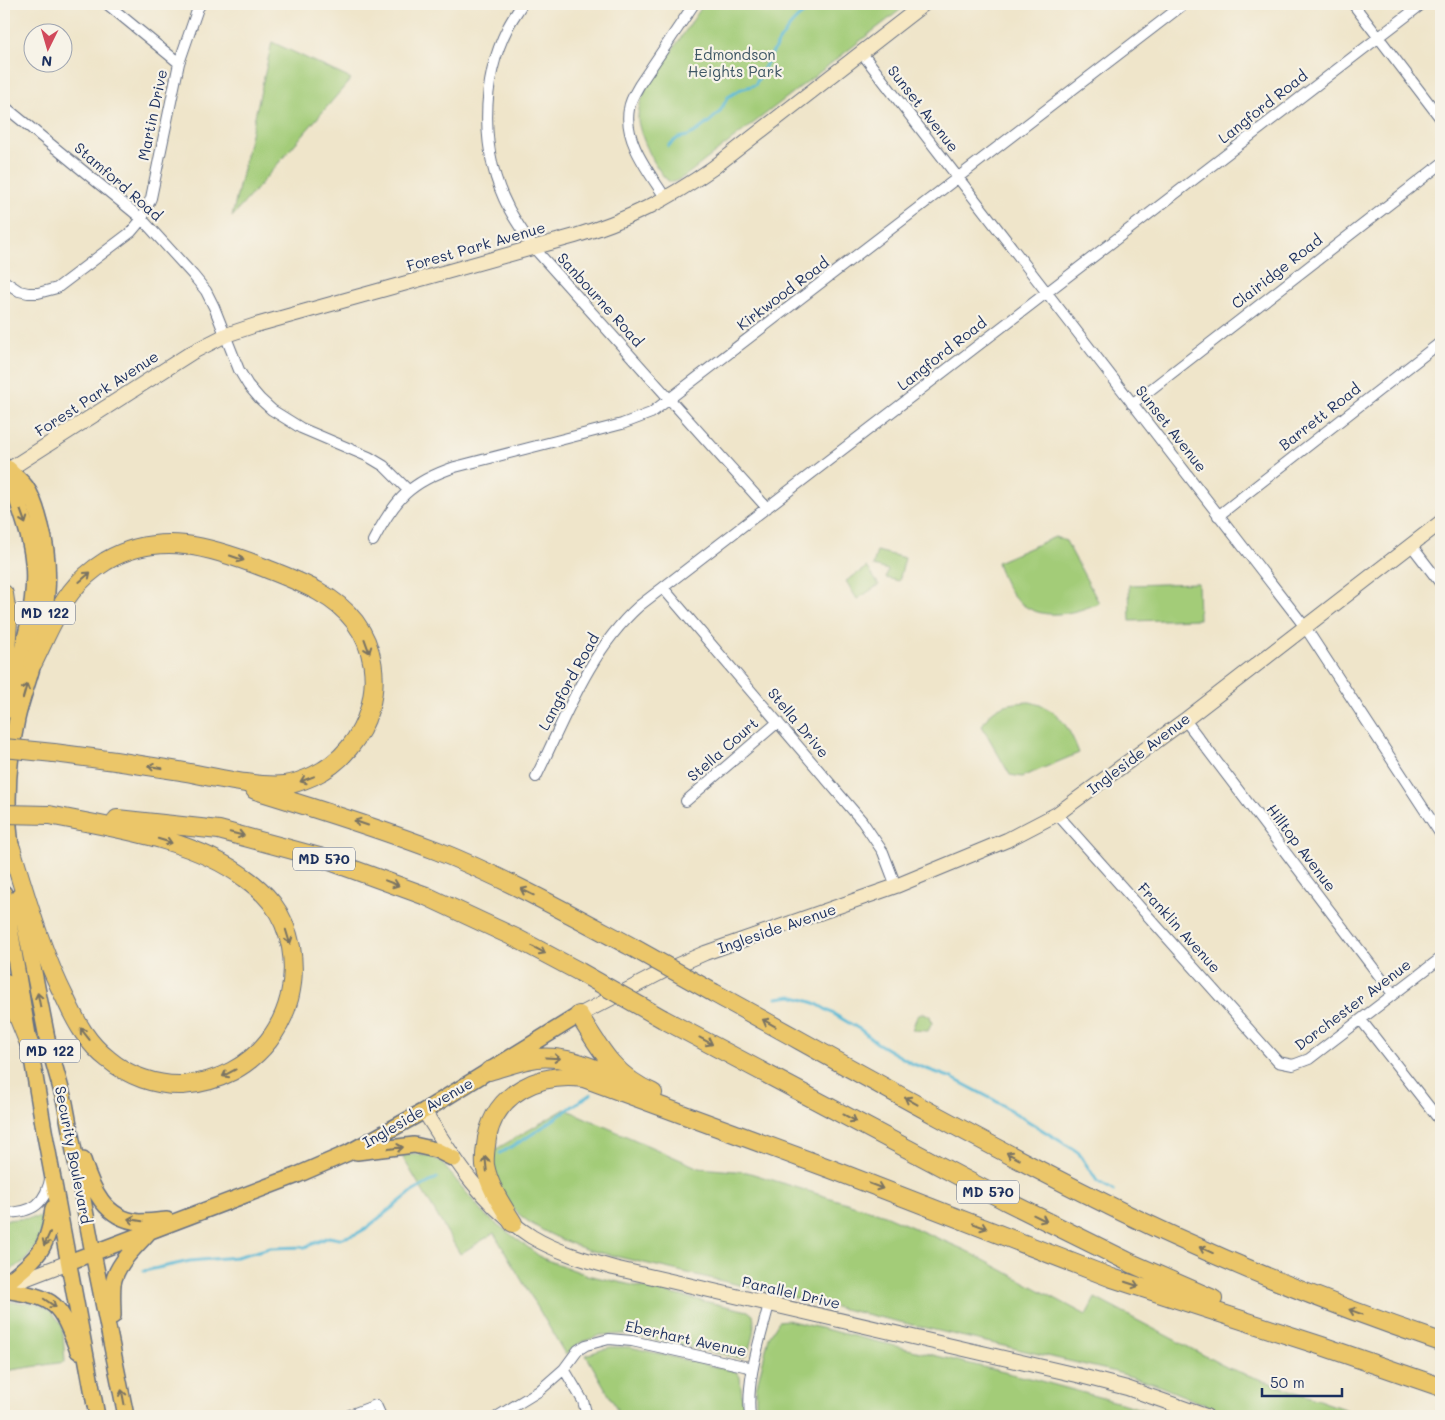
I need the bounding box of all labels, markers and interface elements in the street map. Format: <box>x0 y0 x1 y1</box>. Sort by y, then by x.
north arrow <box>22 22 72 72</box>
park label: Edmondson Heights Park <box>688 44 782 81</box>
text: N <box>41 52 53 71</box>
street label: Sunset Avenue <box>884 61 964 156</box>
street label: Langford Road <box>1214 65 1311 147</box>
street label: Martin Drive <box>133 67 171 162</box>
street label: Stamford Road <box>70 138 167 225</box>
street label: Forest Park Avenue <box>404 217 547 275</box>
street label: Clairidge Road <box>1227 229 1326 313</box>
street label: Sanbourne Road <box>553 248 648 351</box>
street label: Kirkwood Road <box>732 252 832 334</box>
street label: Langford Road <box>893 312 990 394</box>
street label: Forest Park Avenue <box>31 346 162 441</box>
street label: Barrett Road <box>1274 378 1364 454</box>
street label: Sunset Avenue <box>1132 381 1212 476</box>
one-way arrow <box>19 508 28 524</box>
one-way arrow <box>229 553 245 563</box>
one-way arrow <box>79 571 92 583</box>
road number: MD 122 <box>15 602 75 624</box>
street label: Langford Road <box>533 629 603 734</box>
one-way arrow <box>363 637 372 653</box>
one-way arrow <box>21 683 31 699</box>
street label: Stella Drive <box>764 683 834 762</box>
street label: Ingleside Avenue <box>1083 708 1194 799</box>
street label: Stella Court <box>683 713 762 786</box>
one-way arrow <box>148 761 164 771</box>
one-way arrow <box>300 774 315 784</box>
street label: Hilltop Avenue <box>1262 800 1341 895</box>
one-way arrow <box>353 818 369 827</box>
one-way arrow <box>229 830 245 839</box>
one-way arrow <box>157 836 173 846</box>
road number: MD 570 <box>293 848 355 871</box>
street label: Franklin Avenue <box>1134 878 1226 977</box>
one-way arrow <box>384 879 399 888</box>
one-way arrow <box>520 887 535 896</box>
street label: Ingleside Avenue <box>715 898 839 958</box>
one-way arrow <box>283 928 293 944</box>
one-way arrow <box>532 945 547 955</box>
street label: Dorchester Avenue <box>1290 954 1415 1055</box>
one-way arrow <box>34 993 44 1009</box>
one-way arrow <box>761 1018 776 1028</box>
one-way arrow <box>80 1028 91 1041</box>
one-way arrow <box>699 1037 713 1047</box>
road number: MD 122 <box>20 1040 80 1062</box>
one-way arrow <box>545 1054 561 1063</box>
one-way arrow <box>221 1068 236 1078</box>
street label: Ingleside Avenue <box>359 1072 476 1152</box>
street label: Security Boulevard <box>51 1084 97 1225</box>
one-way arrow <box>904 1096 919 1106</box>
one-way arrow <box>842 1113 857 1123</box>
one-way arrow <box>388 1143 404 1153</box>
one-way arrow <box>1006 1151 1020 1161</box>
one-way arrow <box>481 1156 491 1172</box>
road number: MD 570 <box>957 1180 1019 1204</box>
one-way arrow <box>868 1182 883 1191</box>
one-way arrow <box>1032 1214 1047 1223</box>
one-way arrow <box>127 1215 143 1225</box>
one-way arrow <box>972 1222 987 1232</box>
one-way arrow <box>41 1231 51 1246</box>
one-way arrow <box>1199 1244 1214 1254</box>
street label: Parallel Drive <box>740 1271 842 1313</box>
one-way arrow <box>1124 1280 1140 1290</box>
one-way arrow <box>43 1298 57 1308</box>
one-way arrow <box>1349 1307 1365 1316</box>
street label: Eberhart Avenue <box>624 1315 749 1361</box>
scale bar <box>1262 1365 1342 1397</box>
text: 50 m <box>1270 1372 1305 1392</box>
one-way arrow <box>117 1389 127 1405</box>

